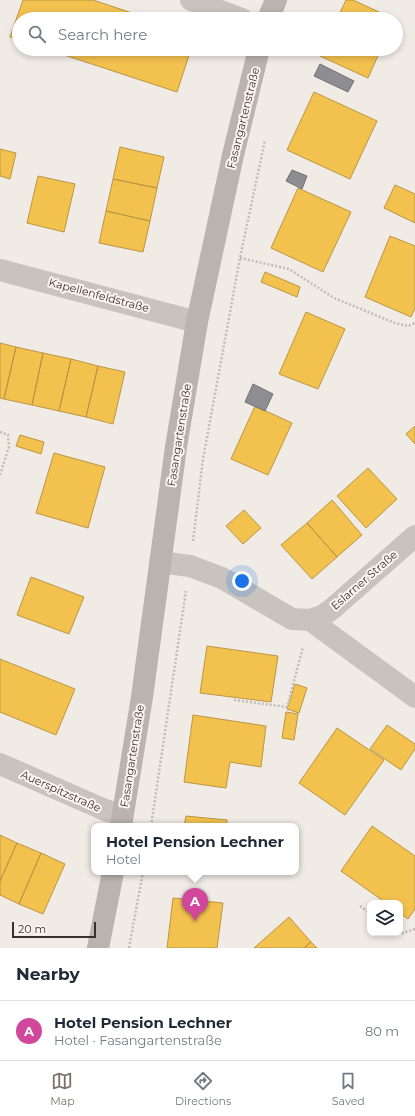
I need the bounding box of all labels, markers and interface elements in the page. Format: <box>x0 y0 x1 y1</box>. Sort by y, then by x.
search box <box>12 12 403 56</box>
icon: search <box>26 23 48 45</box>
text: Search here <box>58 25 147 44</box>
street label: Fasangartenstraße <box>224 66 262 170</box>
street label: Kapellenfeldstraße <box>47 275 151 315</box>
street label: Fasangartenstraße <box>164 382 194 487</box>
street label: Eslarner Straße <box>328 547 400 613</box>
your location <box>232 571 252 591</box>
street label: Fasangartenstraße <box>117 703 147 808</box>
street label: Auerspitzstraße <box>19 767 104 815</box>
popup <box>91 823 299 875</box>
text: Hotel Pension Lechner <box>106 832 284 851</box>
text: Hotel <box>106 851 141 867</box>
pin: A <box>182 888 208 921</box>
map controls <box>367 900 403 936</box>
button: layers <box>367 900 403 936</box>
scale bar <box>12 920 96 939</box>
text: 20 m <box>18 922 46 936</box>
text: Nearby <box>16 964 80 984</box>
text: Hotel Pension Lechner <box>54 1013 232 1032</box>
text: A <box>24 1023 34 1039</box>
text: 80 m <box>365 1023 399 1039</box>
text: Hotel · Fasangartenstraße <box>54 1032 222 1048</box>
tab: Map <box>50 1070 75 1108</box>
tab: Directions <box>175 1070 231 1108</box>
tab: Saved <box>332 1070 365 1108</box>

